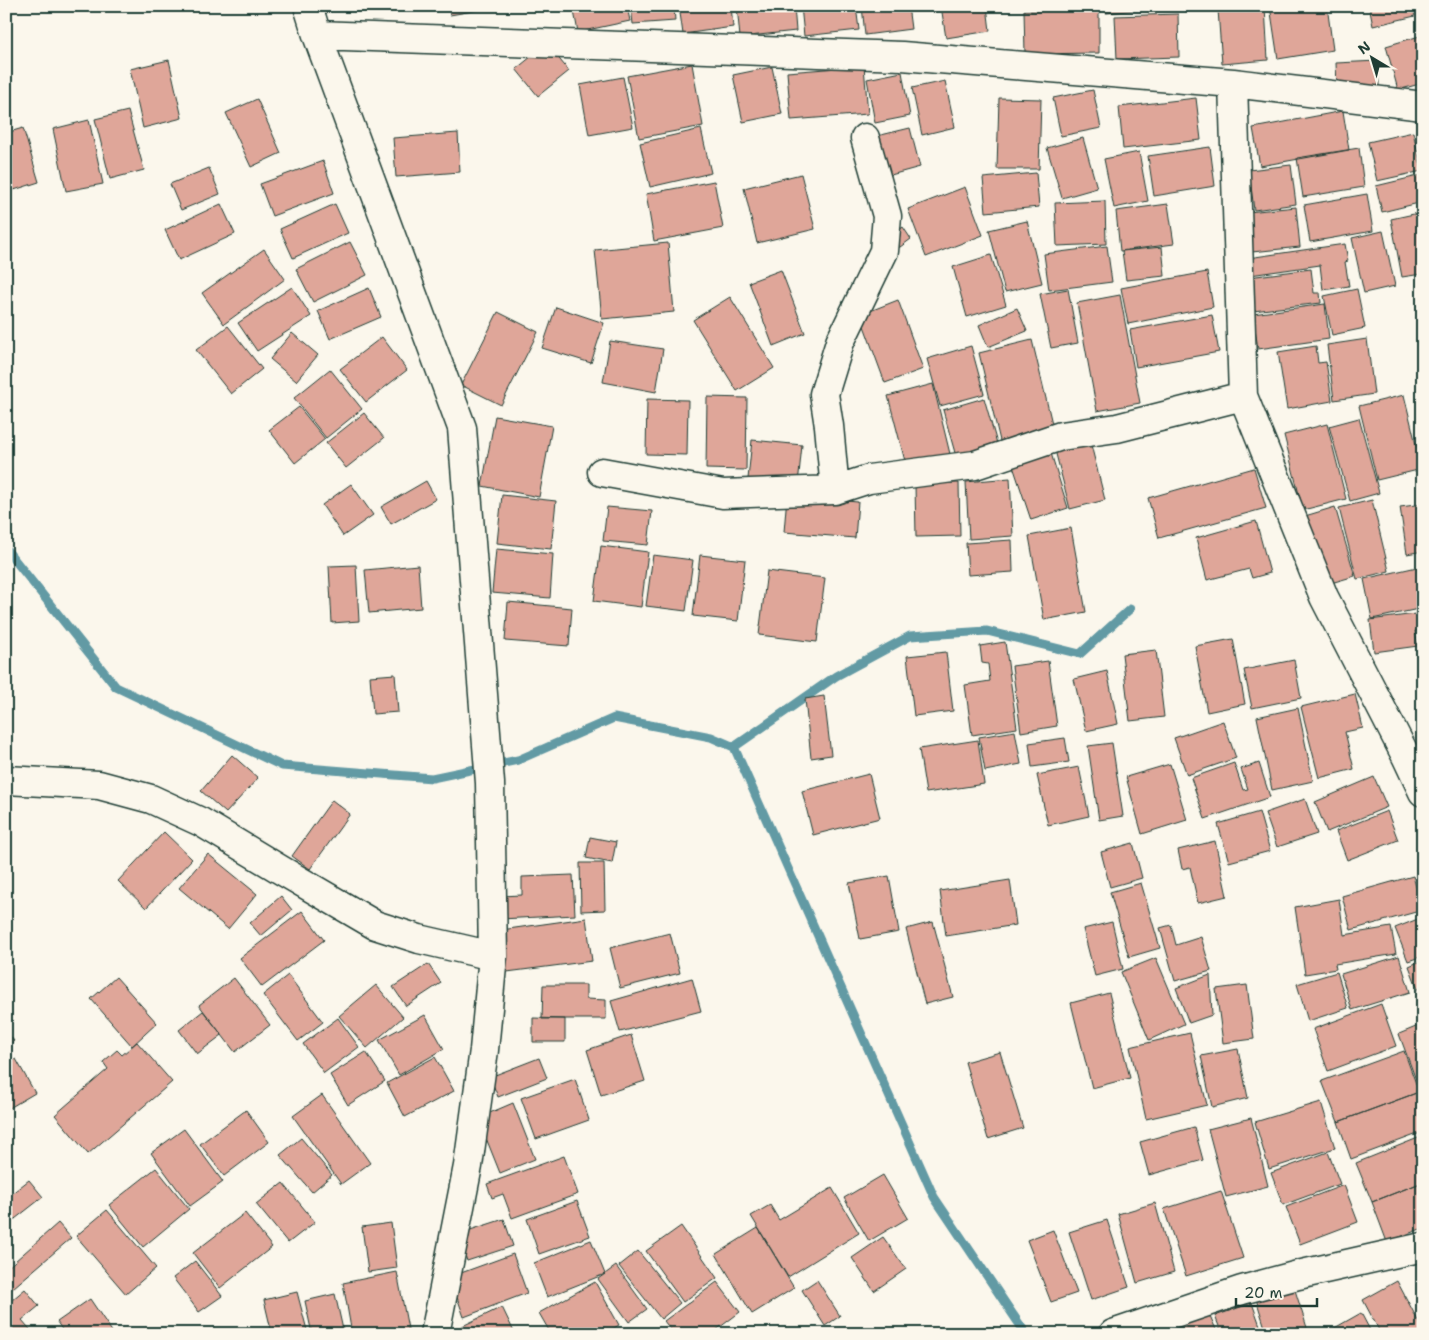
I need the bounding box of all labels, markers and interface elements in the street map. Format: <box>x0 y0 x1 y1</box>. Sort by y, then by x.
north arrow <box>1346 32 1396 82</box>
text: N <box>1354 37 1374 58</box>
scale bar <box>1236 1275 1318 1307</box>
text: 20 m <box>1244 1283 1283 1303</box>

